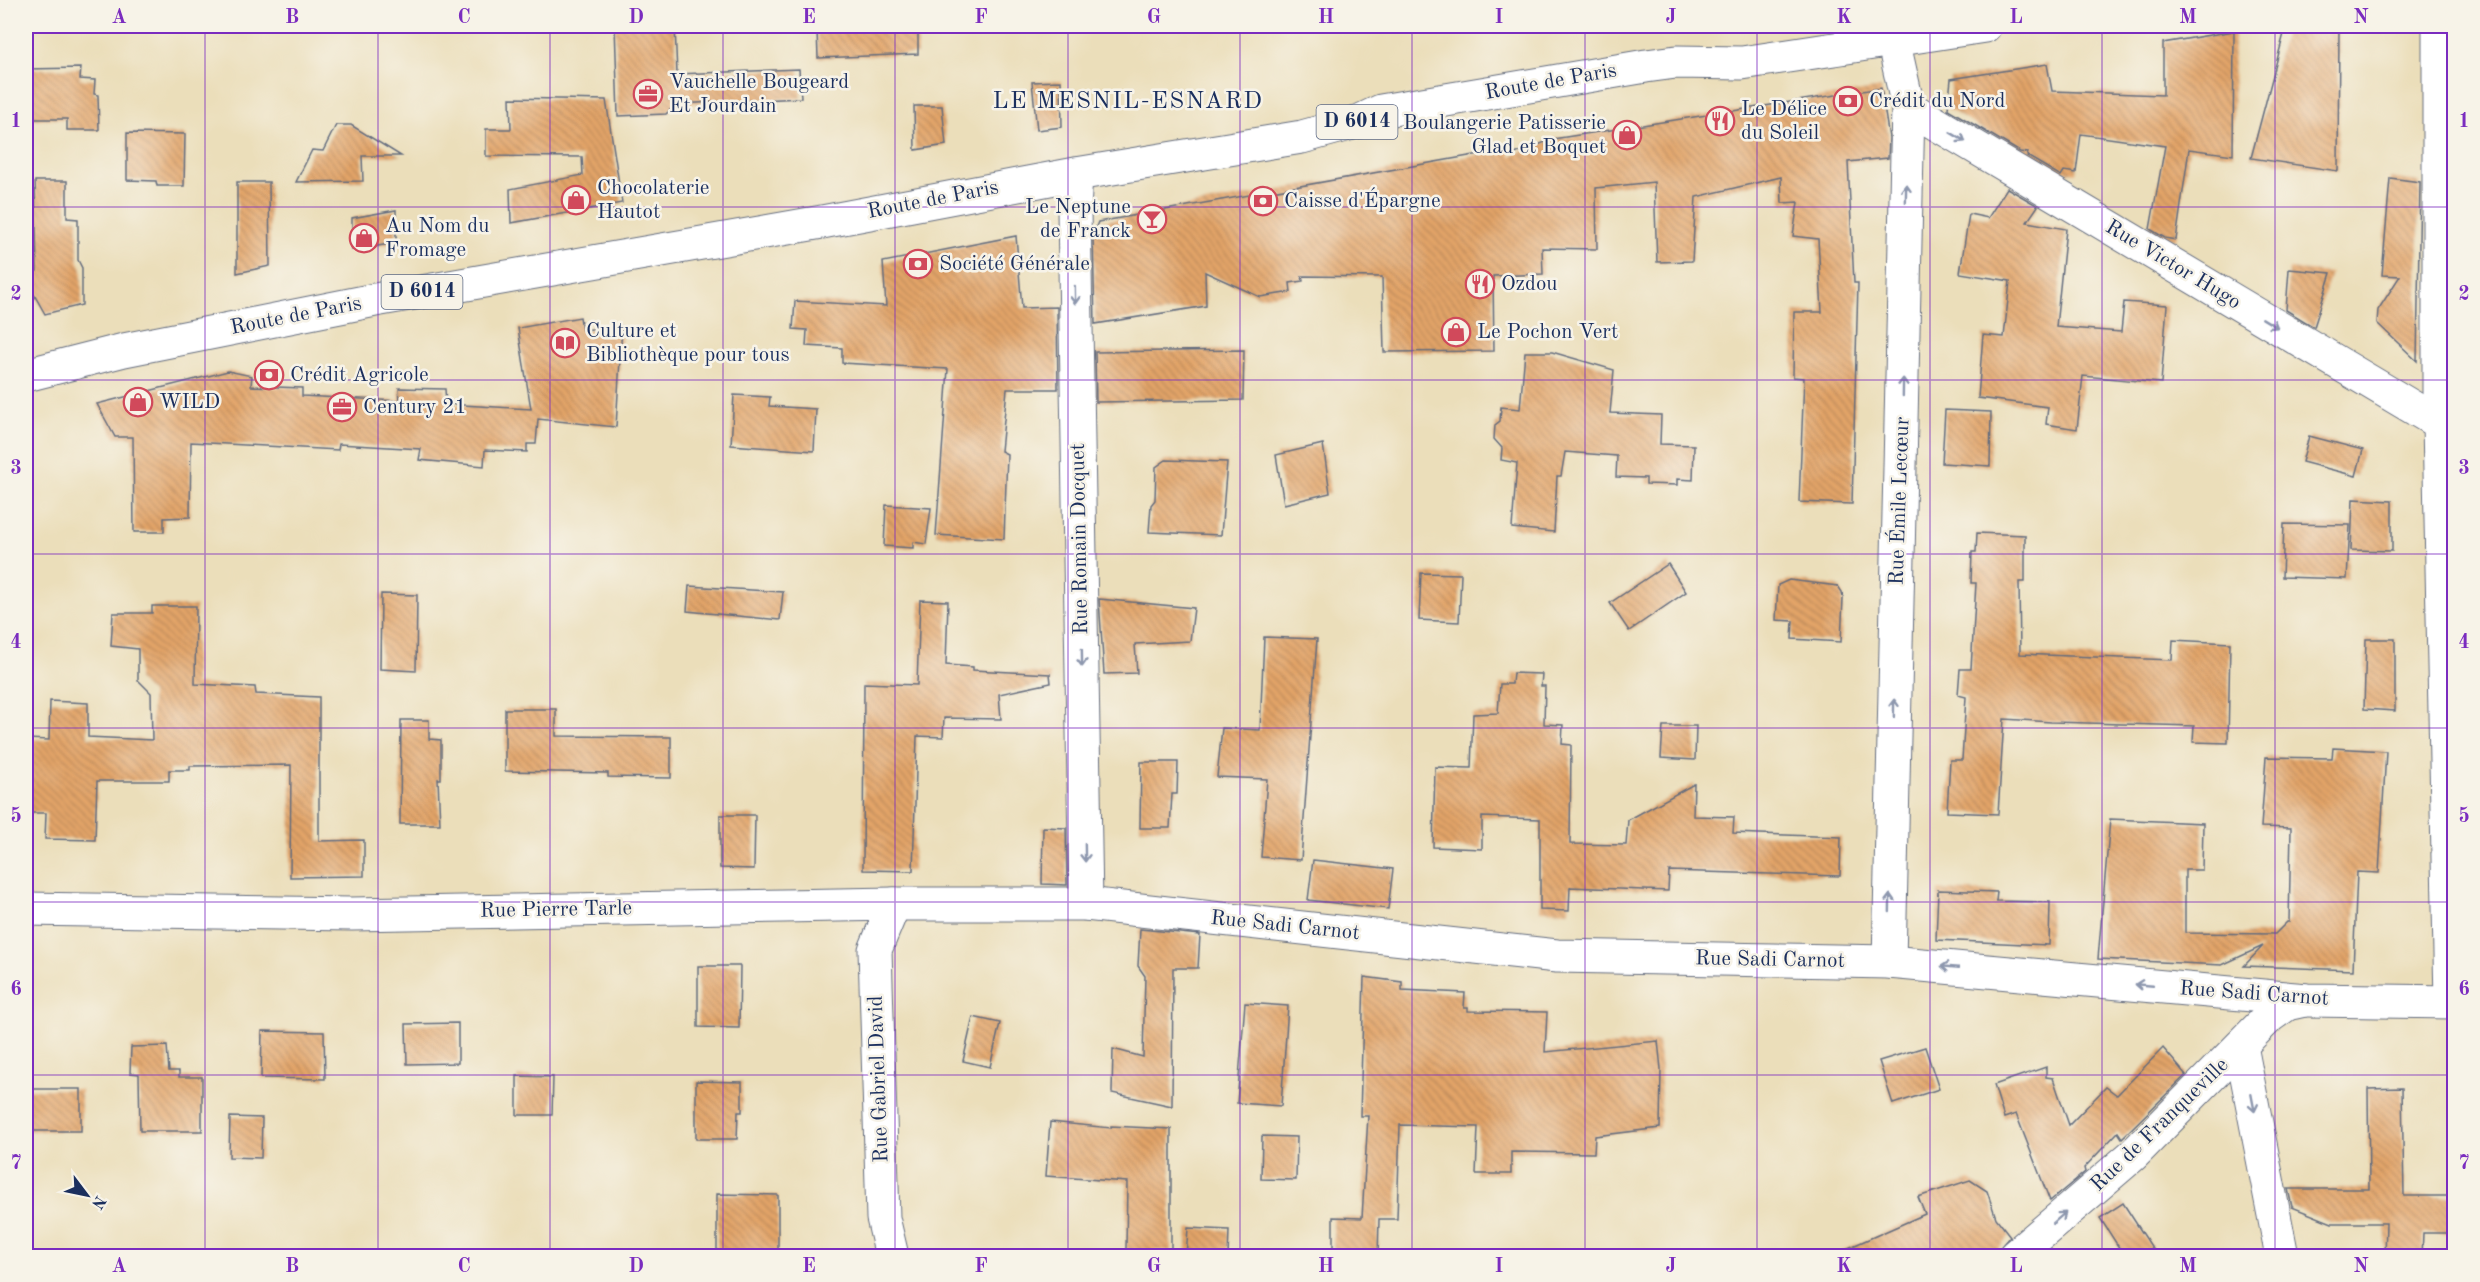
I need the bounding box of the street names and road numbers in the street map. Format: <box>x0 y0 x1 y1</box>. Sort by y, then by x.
street label: Route de Paris <box>1484 60 1618 104</box>
road number: D 6014 <box>1316 105 1398 139</box>
street label: Route de Paris <box>866 177 1000 223</box>
street label: Rue Victor Hugo <box>2102 216 2244 314</box>
road number: D 6014 <box>382 275 462 309</box>
street label: Route de Paris <box>229 293 363 339</box>
street label: Rue Émile Lecœur <box>1883 416 1913 586</box>
street label: Rue Romain Docquet <box>1068 443 1092 635</box>
street label: Rue Pierre Tarle <box>480 898 632 922</box>
street label: Rue Sadi Carnot <box>1209 908 1361 944</box>
street label: Rue Sadi Carnot <box>1695 948 1845 972</box>
street label: Rue Sadi Carnot <box>2179 978 2329 1010</box>
street label: Rue Gabriel David <box>866 995 892 1163</box>
street label: Rue de Franqueville <box>2087 1054 2233 1196</box>

